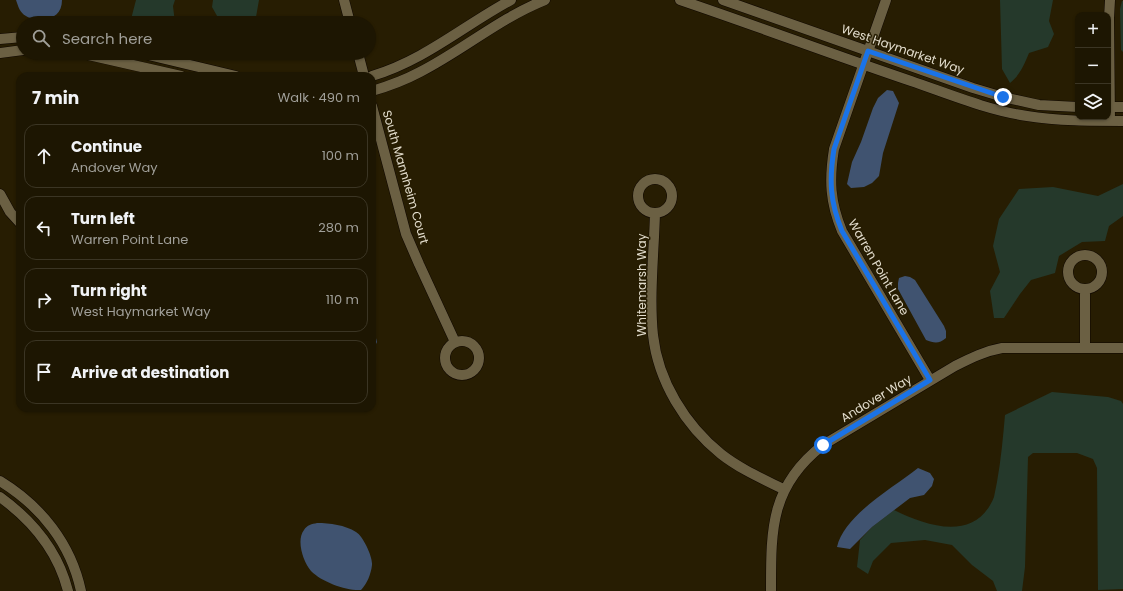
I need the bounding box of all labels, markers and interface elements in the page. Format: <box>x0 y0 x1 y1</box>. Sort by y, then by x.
map controls <box>1075 12 1111 120</box>
button: + <box>1075 12 1111 48</box>
search box <box>16 16 376 60</box>
street label: West Haymarket Way <box>839 20 967 78</box>
icon: search <box>30 27 52 49</box>
text: Search here <box>62 28 152 49</box>
button: − <box>1075 48 1111 84</box>
button: layers <box>1075 84 1111 120</box>
text: 7 min <box>32 86 79 110</box>
text: Walk · 490 m <box>278 88 360 107</box>
route end <box>994 88 1012 106</box>
street label: South Mannheim Court <box>379 108 433 246</box>
text: Continue <box>71 136 142 157</box>
icon: ahead <box>33 145 55 167</box>
text: 100 m <box>322 146 359 165</box>
text: Andover Way <box>71 158 158 177</box>
text: Turn left <box>71 208 135 229</box>
street label: Warren Point Lane <box>845 216 913 318</box>
icon: left <box>33 217 55 239</box>
text: 280 m <box>318 218 359 237</box>
text: Warren Point Lane <box>71 230 188 249</box>
street label: Whitemarsh Way <box>633 233 650 336</box>
text: Turn right <box>71 280 147 301</box>
icon: right <box>33 289 55 311</box>
text: 110 m <box>326 290 359 309</box>
text: West Haymarket Way <box>71 302 211 321</box>
icon: arrive <box>33 361 55 383</box>
text: Arrive at destination <box>71 362 229 383</box>
street label: Andover Way <box>837 370 915 426</box>
route start <box>814 436 832 454</box>

